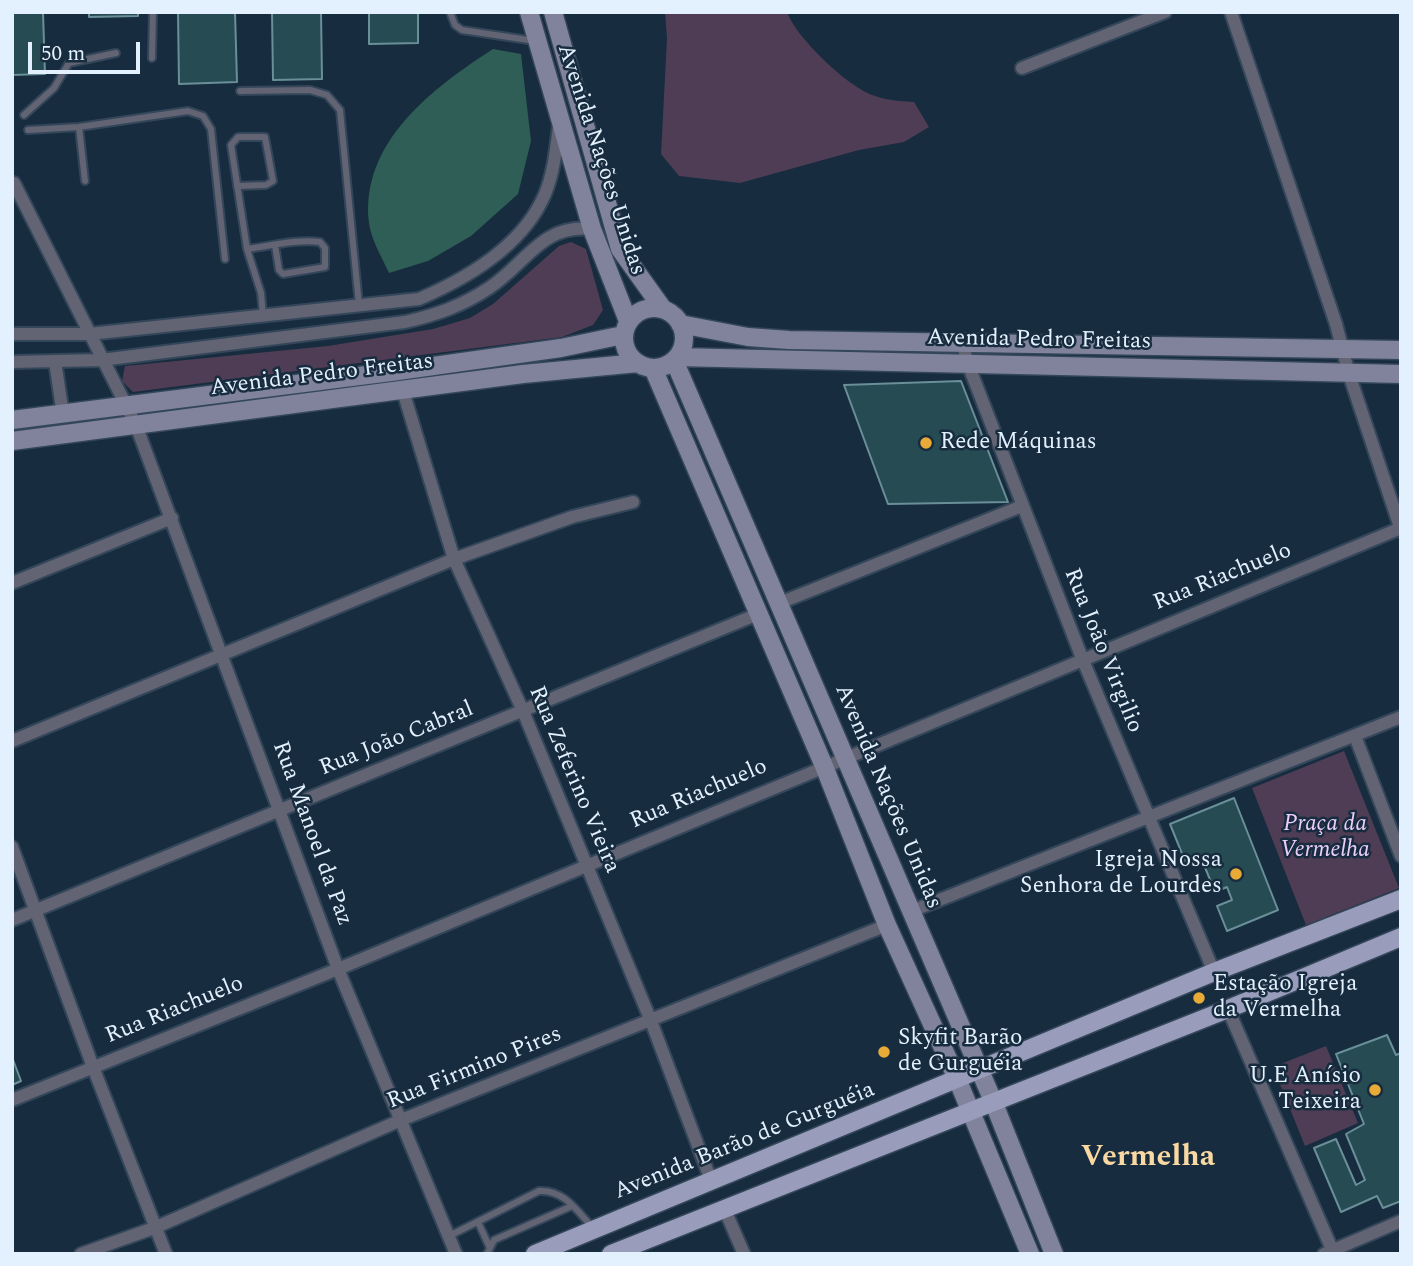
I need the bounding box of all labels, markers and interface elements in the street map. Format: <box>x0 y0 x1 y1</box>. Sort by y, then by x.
scale bar <box>32 28 144 72</box>
text: 50 m <box>41 38 85 70</box>
street label: Avenida Nações Unidas <box>550 41 650 279</box>
street label: Avenida Pedro Freitas <box>927 325 1151 357</box>
street label: Avenida Pedro Freitas <box>209 349 435 403</box>
place label: Rede Máquinas <box>940 429 1097 457</box>
marker: Rede Máquinas <box>918 435 934 451</box>
street label: Rua Riachuelo <box>1150 538 1296 618</box>
street label: Rua João Virgilio <box>1056 565 1148 737</box>
street label: Avenida Nações Unidas <box>827 681 947 913</box>
street label: Rua Zeferino Vieira <box>521 682 625 878</box>
street label: Rua João Cabral <box>316 697 478 783</box>
street label: Rua Manoel da Paz <box>265 738 357 930</box>
street label: Rua Riachuelo <box>626 754 772 836</box>
park label: Praça da Vermelha <box>1280 811 1370 865</box>
place label: Igreja Nossa Senhora de Lourdes <box>1020 847 1222 901</box>
marker: Igreja Nossa Senhora de Lourdes <box>1228 866 1244 882</box>
street label: Rua Riachuelo <box>102 971 248 1051</box>
place label: Estação Igreja da Vermelha <box>1213 971 1358 1025</box>
marker: Estação Igreja da Vermelha <box>1191 990 1207 1006</box>
street label: Rua Firmino Pires <box>384 1021 566 1117</box>
place label: Skyfit Barão de Gurguéia <box>898 1025 1022 1079</box>
marker: Skyfit Barão de Gurguéia <box>876 1044 892 1060</box>
place label: U.E Anísio Teixeira <box>1249 1063 1361 1117</box>
street label: Avenida Barão de Gurguéia <box>611 1077 879 1207</box>
marker: U.E Anísio Teixeira <box>1367 1082 1383 1098</box>
district label: Vermelha <box>1081 1141 1215 1177</box>

